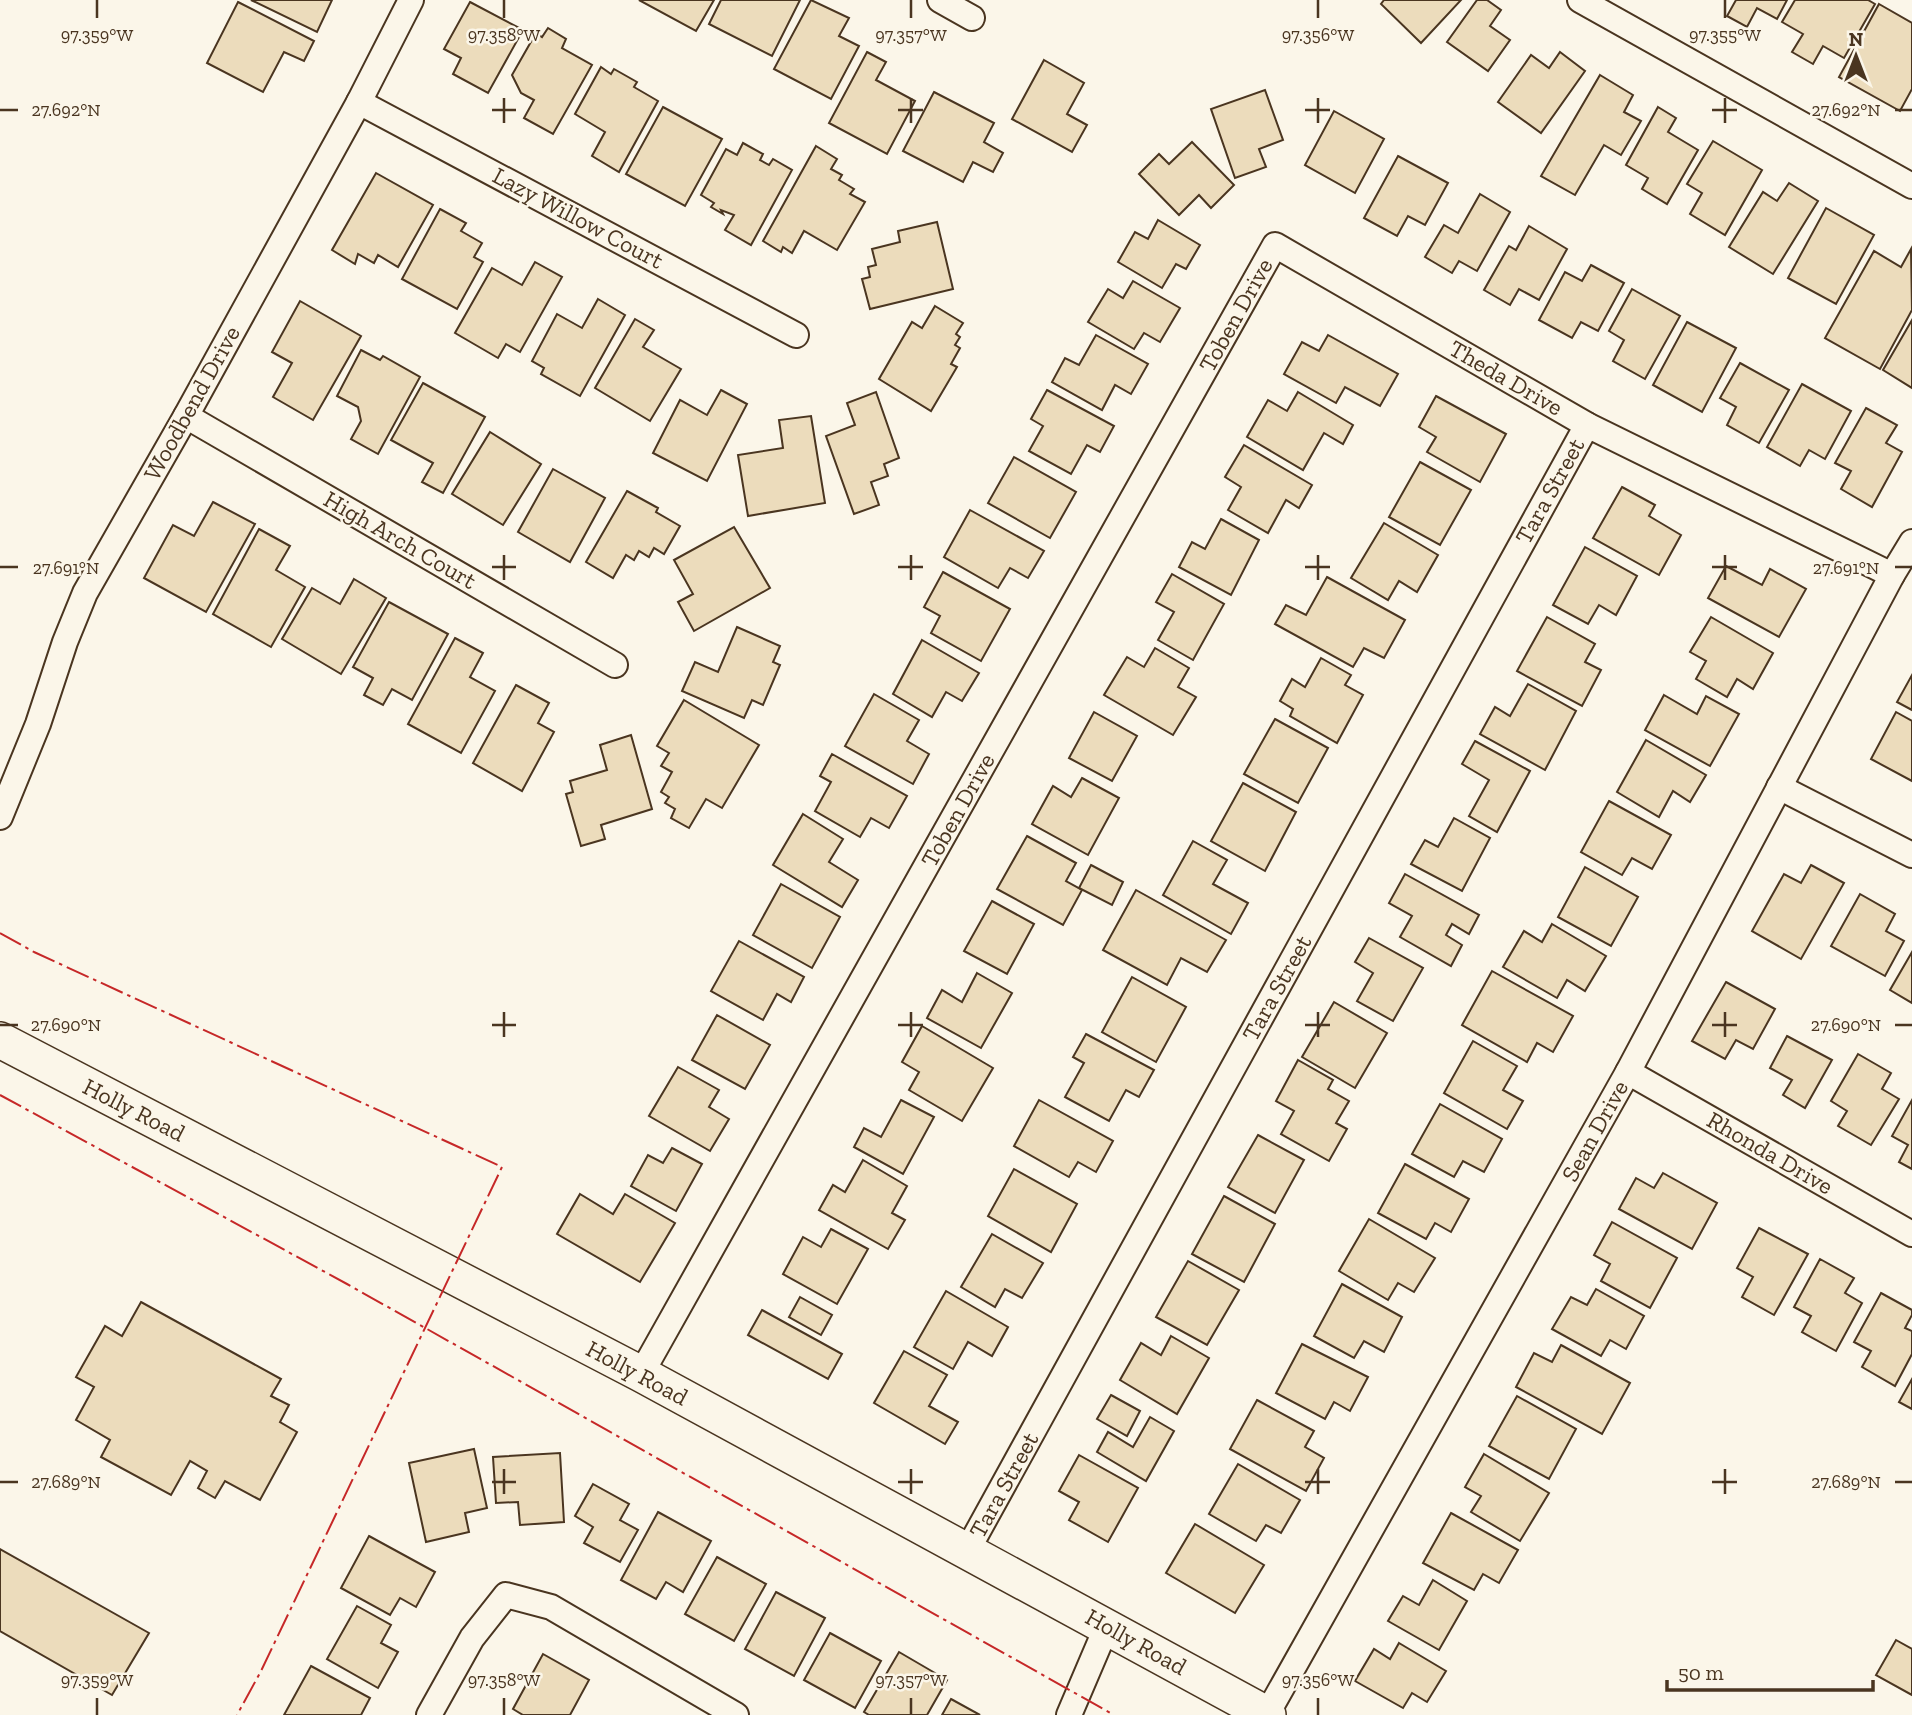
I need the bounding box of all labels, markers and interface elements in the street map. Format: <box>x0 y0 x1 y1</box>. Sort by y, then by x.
north arrow <box>1821 21 1891 91</box>
text: 97.359°W <box>61 24 133 46</box>
text: 97.358°W <box>468 24 541 46</box>
text: 97.357°W <box>875 24 947 46</box>
text: 97.356°W <box>1282 24 1354 46</box>
text: 97.355°W <box>1689 24 1761 46</box>
text: N <box>1849 28 1863 51</box>
text: 27.692°N <box>31 99 101 121</box>
text: 27.692°N <box>1811 99 1881 121</box>
street label: Lazy Willow Court <box>488 160 669 275</box>
street label: Toben Drive <box>1192 253 1279 377</box>
street label: Woodbend Drive <box>137 320 246 485</box>
street label: Theda Drive <box>1444 333 1568 422</box>
street label: Tara Street <box>1509 433 1590 549</box>
street label: High Arch Court <box>319 484 482 595</box>
text: 27.691°N <box>33 557 99 579</box>
text: 27.691°N <box>1813 557 1879 579</box>
street label: Toben Drive <box>914 748 1001 872</box>
street label: Tara Street <box>1236 930 1317 1046</box>
text: 27.690°N <box>31 1014 101 1036</box>
text: 27.690°N <box>1811 1014 1881 1036</box>
street label: Holly Road <box>78 1071 190 1148</box>
street label: Sean Drive <box>1555 1075 1634 1186</box>
street label: Rhonda Drive <box>1702 1105 1839 1200</box>
street label: Holly Road <box>581 1334 693 1411</box>
street label: Tara Street <box>963 1427 1044 1543</box>
text: 27.689°N <box>31 1471 101 1493</box>
text: 27.689°N <box>1811 1471 1881 1493</box>
street label: Holly Road <box>1081 1602 1192 1681</box>
scale bar <box>1667 1648 1874 1692</box>
text: 50 m <box>1678 1660 1724 1685</box>
text: 97.359°W <box>61 1669 133 1691</box>
text: 97.358°W <box>468 1669 541 1691</box>
text: 97.357°W <box>875 1669 947 1691</box>
text: 97.356°W <box>1282 1669 1354 1691</box>

